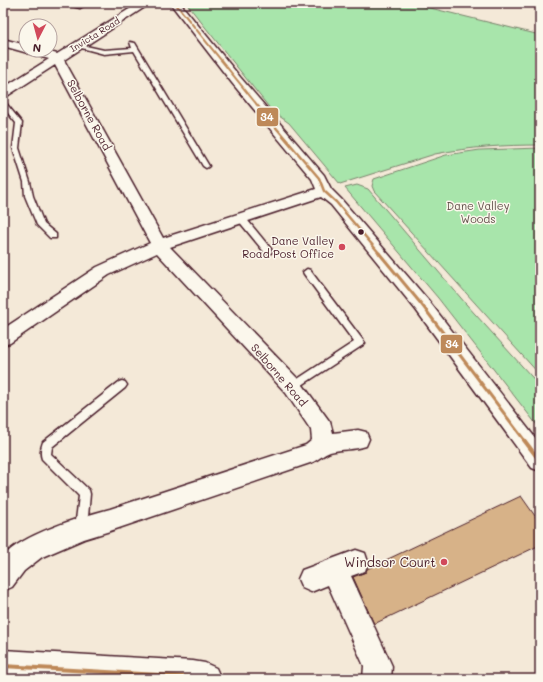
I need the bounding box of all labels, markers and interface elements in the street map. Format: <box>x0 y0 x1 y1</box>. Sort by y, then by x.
street label: Invicta Road <box>68 15 122 54</box>
north arrow <box>18 18 58 58</box>
text: N <box>32 41 42 56</box>
street label: Selborne Road <box>64 77 115 153</box>
line badge: 34 <box>256 107 279 127</box>
text: 34 <box>260 109 274 124</box>
park label: Dane Valley Woods <box>447 198 510 226</box>
unlabelled marker <box>356 227 366 237</box>
place label: Dane Valley Road Post Office <box>242 233 334 261</box>
marker: Dane Valley Road Post Office <box>337 242 347 252</box>
line badge: 34 <box>440 334 463 354</box>
text: 34 <box>445 336 459 351</box>
street label: Selborne Road <box>248 340 311 409</box>
place label: Windsor Court <box>344 553 436 570</box>
marker: Windsor Court <box>439 557 449 567</box>

